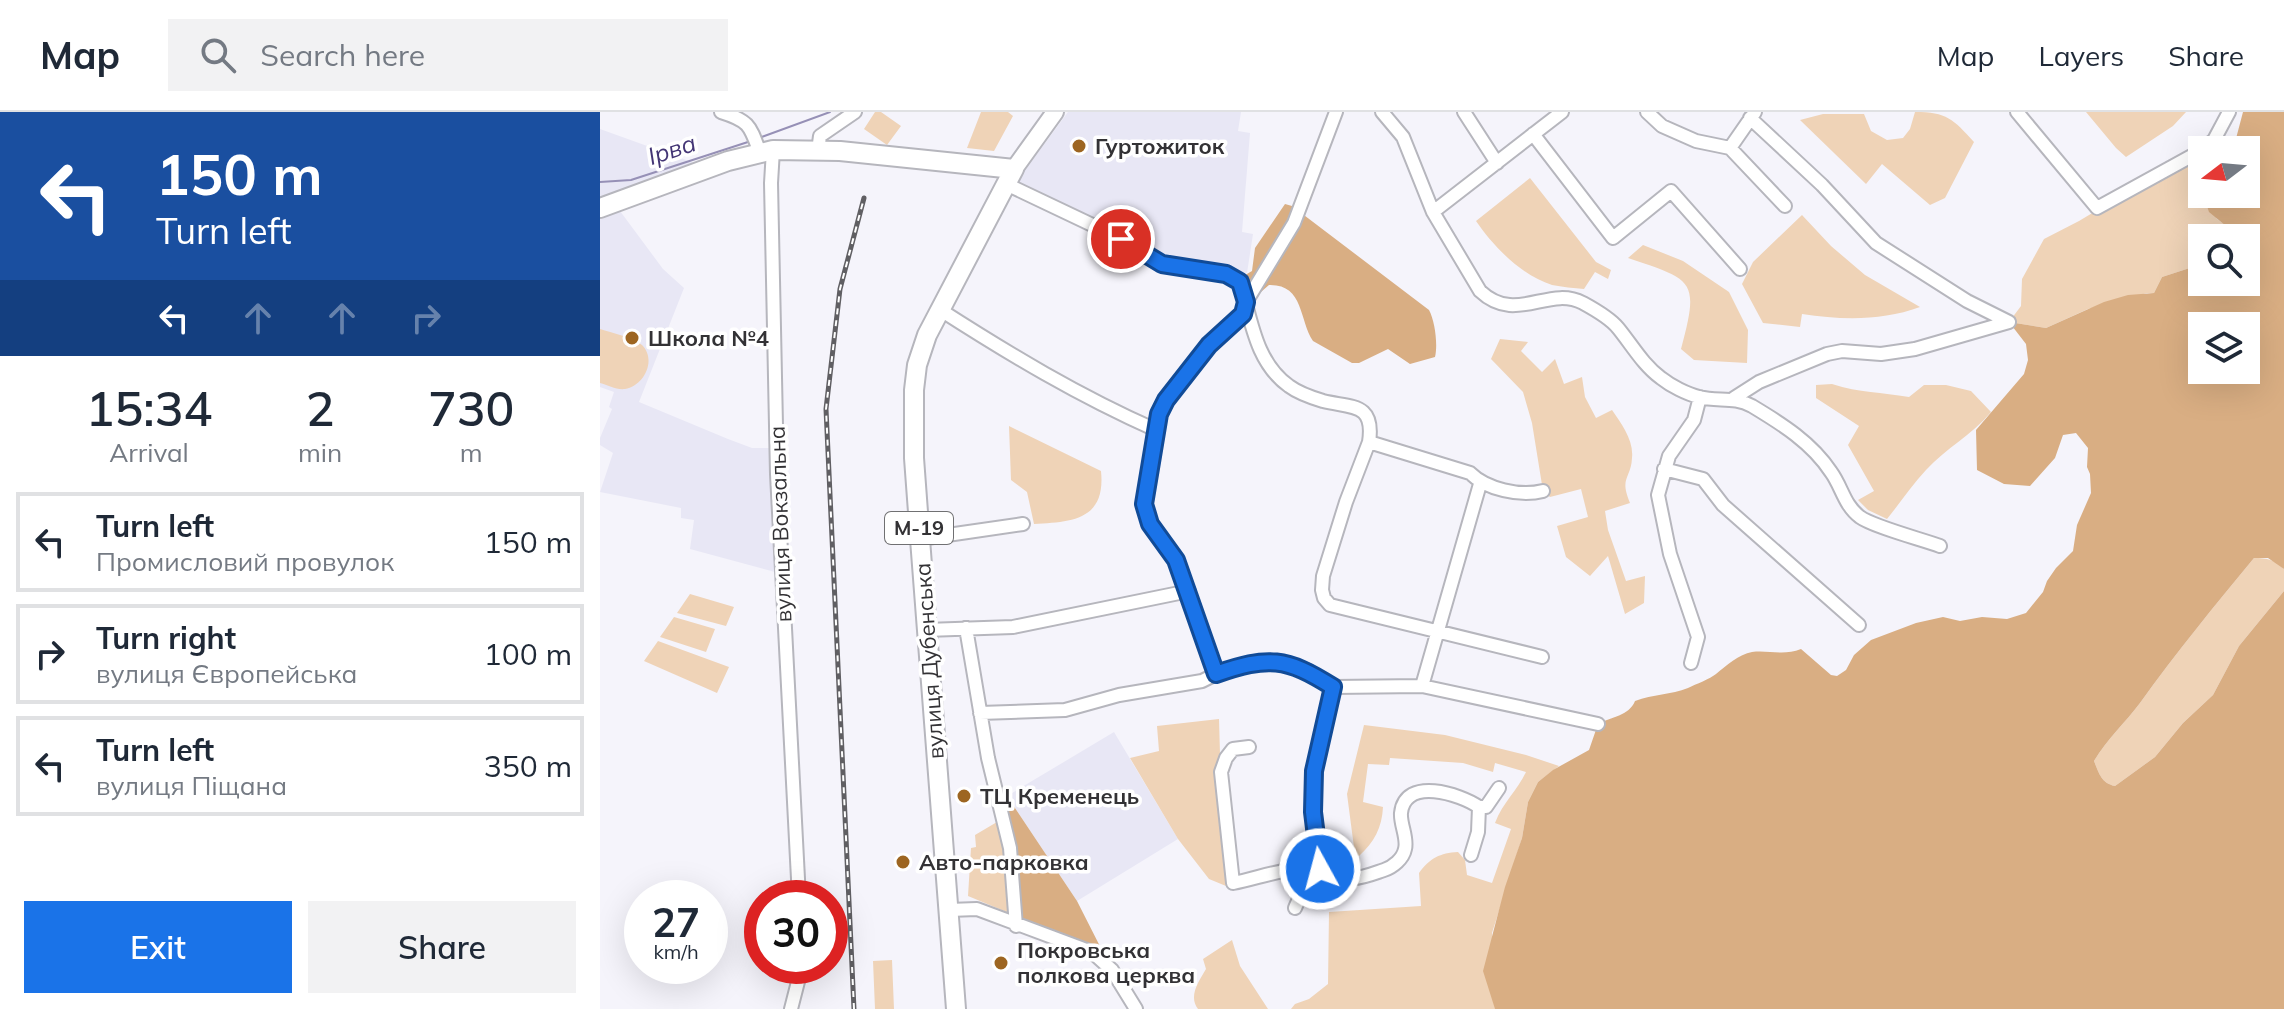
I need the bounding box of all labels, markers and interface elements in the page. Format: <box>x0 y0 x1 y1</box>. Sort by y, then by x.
search box <box>168 19 728 91</box>
text: Map <box>40 31 120 79</box>
icon: search <box>196 33 240 77</box>
text: Search here <box>260 36 425 74</box>
text: Map <box>1937 38 1994 73</box>
text: Layers <box>2038 38 2124 73</box>
text: Share <box>2168 38 2244 73</box>
water label: Ірва <box>644 127 700 171</box>
place label: Гуртожиток <box>1095 132 1225 160</box>
north arrow <box>2188 136 2260 208</box>
map controls <box>2188 136 2260 384</box>
marker: Гуртожиток <box>1070 137 1088 155</box>
text: 150 m <box>156 139 323 209</box>
icon: left <box>24 144 128 248</box>
pin <box>1087 205 1155 273</box>
text: Turn left <box>156 208 292 253</box>
icon: arrive <box>1099 217 1143 261</box>
button: search <box>2188 224 2260 296</box>
icon: left <box>152 296 196 340</box>
icon: ahead <box>236 296 280 340</box>
icon: ahead <box>320 296 364 340</box>
icon: right <box>404 296 448 340</box>
button: layers <box>2188 312 2260 384</box>
place label: Школа №4 <box>648 324 769 352</box>
marker: Школа №4 <box>623 329 641 347</box>
text: 15:34 <box>86 378 212 438</box>
text: 2 <box>306 378 334 438</box>
text: 730 <box>428 378 514 438</box>
street label: вулиця Вокзальна <box>763 425 797 623</box>
text: Arrival <box>109 436 189 469</box>
text: min <box>298 436 342 469</box>
text: m <box>460 436 483 469</box>
text: Turn left <box>96 507 214 545</box>
road number: М-19 <box>885 512 953 544</box>
icon: left <box>28 520 72 564</box>
text: 150 m <box>484 523 572 561</box>
text: Промисловий провулок <box>96 545 394 578</box>
street label: вулиця Дубенська <box>908 562 950 760</box>
text: Turn right <box>96 619 236 657</box>
icon: right <box>28 632 72 676</box>
text: 100 m <box>484 635 572 673</box>
text: вулиця Європейська <box>96 657 357 690</box>
text: Turn left <box>96 731 214 769</box>
icon: left <box>28 744 72 788</box>
text: 350 m <box>484 747 572 785</box>
text: вулиця Піщана <box>96 769 287 802</box>
place label: ТЦ Кременець <box>980 782 1139 810</box>
marker: ТЦ Кременець <box>955 787 973 805</box>
position arrow <box>1278 827 1362 911</box>
place label: Авто-парковка <box>919 848 1089 876</box>
marker: Авто-парковка <box>894 853 912 871</box>
speed limit sign: 30 <box>744 880 848 984</box>
text: 27 <box>652 897 700 947</box>
button: Exit <box>24 901 292 993</box>
button: Share <box>308 901 576 993</box>
place label: Покровська полкова церква <box>1017 936 1195 989</box>
text: km/h <box>653 939 699 964</box>
marker: Покровська полкова церква <box>992 954 1010 972</box>

